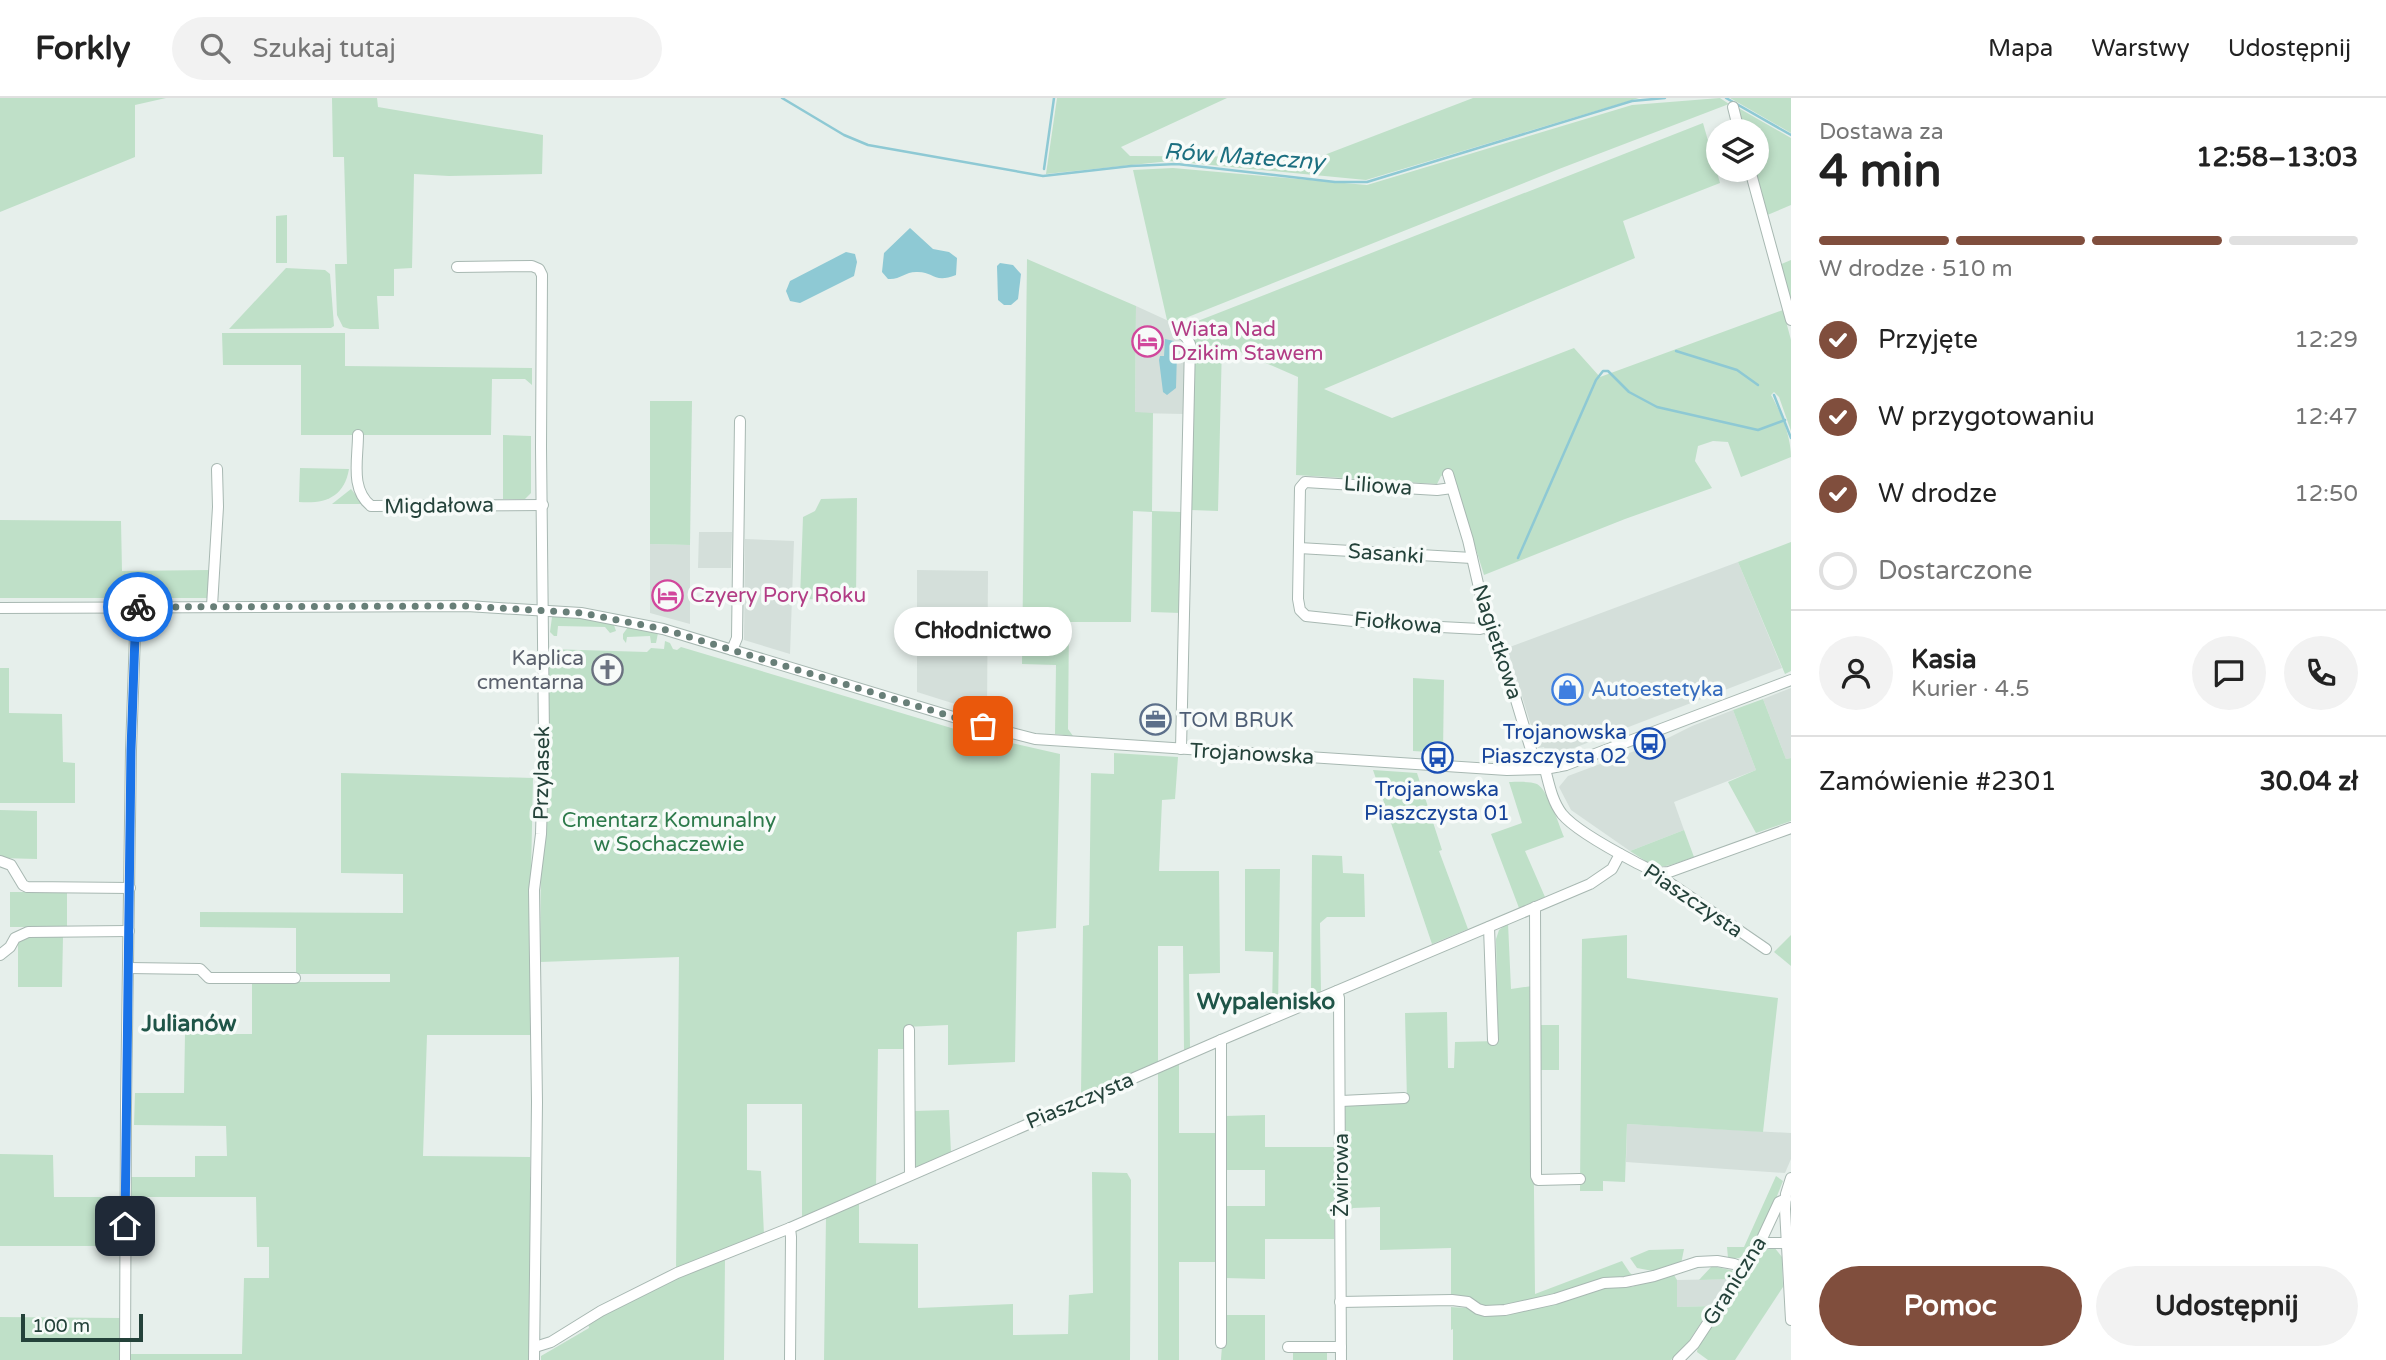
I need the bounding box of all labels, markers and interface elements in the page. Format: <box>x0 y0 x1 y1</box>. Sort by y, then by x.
search box <box>172 17 662 80</box>
text: Forkly <box>35 29 130 68</box>
icon: search <box>196 29 234 67</box>
text: Szukaj tutaj <box>252 33 396 64</box>
text: Mapa <box>1988 34 2053 63</box>
text: Warstwy <box>2091 34 2190 63</box>
text: Udostępnij <box>2228 34 2351 63</box>
text: Dostawa za <box>1819 118 1944 146</box>
map controls <box>1706 119 1769 182</box>
button: layers <box>1706 119 1769 182</box>
water label: Rów Mateczny <box>1163 137 1328 177</box>
text: 12:58–13:03 <box>2196 142 2358 173</box>
text: 4 min <box>1819 144 1942 199</box>
text: W drodze · 510 m <box>1819 255 2013 283</box>
place label: Wiata Nad Dzikim Stawem <box>1171 317 1324 366</box>
icon: check <box>1819 321 1857 359</box>
hotel icon: Wiata Nad Dzikim Stawem <box>1131 324 1165 358</box>
text: Przyjęte <box>1878 324 1978 355</box>
text: 12:29 <box>2294 326 2358 354</box>
icon: check <box>1819 398 1857 436</box>
text: W przygotowaniu <box>1878 401 2095 432</box>
text: 12:47 <box>2294 403 2358 431</box>
street label: Liliowa <box>1343 471 1413 501</box>
icon: check <box>1819 475 1857 513</box>
text: W drodze <box>1878 478 1997 509</box>
text: 12:50 <box>2294 480 2358 508</box>
street label: Migdałowa <box>384 493 494 519</box>
street label: Sasanki <box>1347 539 1425 569</box>
text: Dostarczone <box>1878 555 2033 586</box>
courier <box>103 572 173 642</box>
hotel icon: Czyery Pory Roku <box>650 578 684 612</box>
street label: Nagietkowa <box>1467 581 1527 703</box>
place label: Czyery Pory Roku <box>690 583 866 608</box>
icon: bike <box>119 588 157 626</box>
callout: Chłodnictwo <box>894 607 1072 656</box>
street label: Fiołkowa <box>1353 607 1443 639</box>
text: Chłodnictwo <box>914 617 1052 645</box>
button: person <box>1819 636 1893 710</box>
button: chat <box>2192 636 2266 710</box>
button: phone <box>2284 636 2358 710</box>
text: Kasia <box>1911 644 1977 675</box>
place label: Kaplica cmentarna <box>477 646 584 695</box>
church icon: Kaplica cmentarna <box>590 653 624 687</box>
shop icon: Autoestetyka <box>1551 672 1585 706</box>
text: Kurier · 4.5 <box>1911 675 2030 703</box>
place label: Autoestetyka <box>1591 677 1724 702</box>
pin <box>953 696 1013 756</box>
office icon: TOM BRUK <box>1139 703 1173 737</box>
icon: bag <box>964 707 1002 745</box>
place label: TOM BRUK <box>1179 708 1294 733</box>
place label: Trojanowska Piaszczysta 02 <box>1481 720 1627 769</box>
street label: Przylasek <box>529 726 555 820</box>
bus stop icon: Trojanowska Piaszczysta 02 <box>1633 727 1667 761</box>
street label: Trojanowska <box>1189 738 1315 770</box>
bus stop icon: Trojanowska Piaszczysta 01 <box>1420 740 1454 774</box>
text: Zamówienie #2301 <box>1819 766 2056 797</box>
text: 30.04 zł <box>2259 766 2358 797</box>
place label: Trojanowska Piaszczysta 01 <box>1364 777 1510 826</box>
park label: Cmentarz Komunalny w Sochaczewie <box>562 808 776 857</box>
street label: Piaszczysta <box>1639 859 1747 943</box>
district label: Wypalenisko <box>1197 988 1335 1016</box>
district label: Julianów <box>140 1010 237 1038</box>
street label: Piaszczysta <box>1023 1067 1137 1135</box>
street label: Żwirowa <box>1329 1133 1354 1217</box>
pin <box>95 1196 155 1256</box>
icon: home <box>106 1207 144 1245</box>
street label: Graniczna <box>1698 1232 1772 1330</box>
button: Pomoc <box>1819 1266 2082 1346</box>
button: Udostępnij <box>2096 1266 2358 1346</box>
scale bar <box>21 1311 144 1343</box>
text: 100 m <box>32 1315 90 1337</box>

